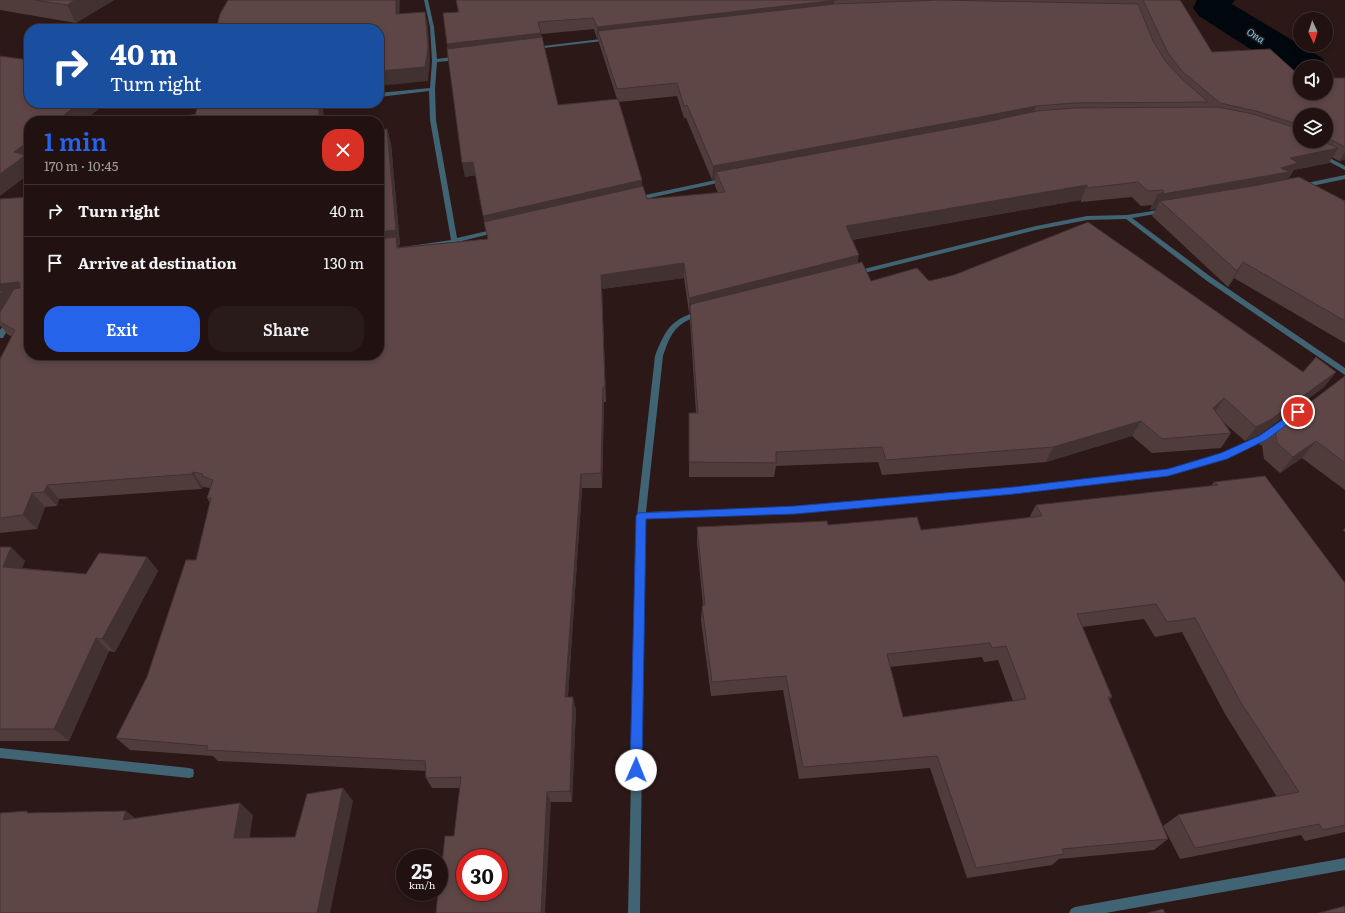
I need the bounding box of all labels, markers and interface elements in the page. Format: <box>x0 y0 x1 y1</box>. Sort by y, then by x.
north arrow <box>1293 12 1333 52</box>
map controls <box>1293 12 1333 148</box>
water label: Ona <box>1244 24 1268 46</box>
text: 40 m <box>110 32 178 74</box>
icon: right <box>44 40 96 92</box>
button: sound <box>1293 60 1333 100</box>
text: Turn right <box>110 70 201 97</box>
button: layers <box>1293 108 1333 148</box>
text: 1 min <box>44 123 107 158</box>
button: close <box>322 129 364 171</box>
text: 170 m · 10:45 <box>44 156 118 175</box>
text: Turn right <box>78 199 160 222</box>
text: 40 m <box>330 199 364 222</box>
icon: right <box>44 200 66 222</box>
text: Arrive at destination <box>78 251 237 274</box>
text: 130 m <box>324 251 364 274</box>
icon: arrive <box>44 252 66 274</box>
button: Exit <box>44 306 200 352</box>
button: Share <box>208 306 364 352</box>
pin <box>1281 395 1315 429</box>
icon: arrive <box>1287 401 1309 423</box>
position arrow <box>615 749 657 791</box>
speed limit sign: 30 <box>456 849 508 901</box>
text: 25 <box>411 855 433 885</box>
text: km/h <box>409 877 435 892</box>

